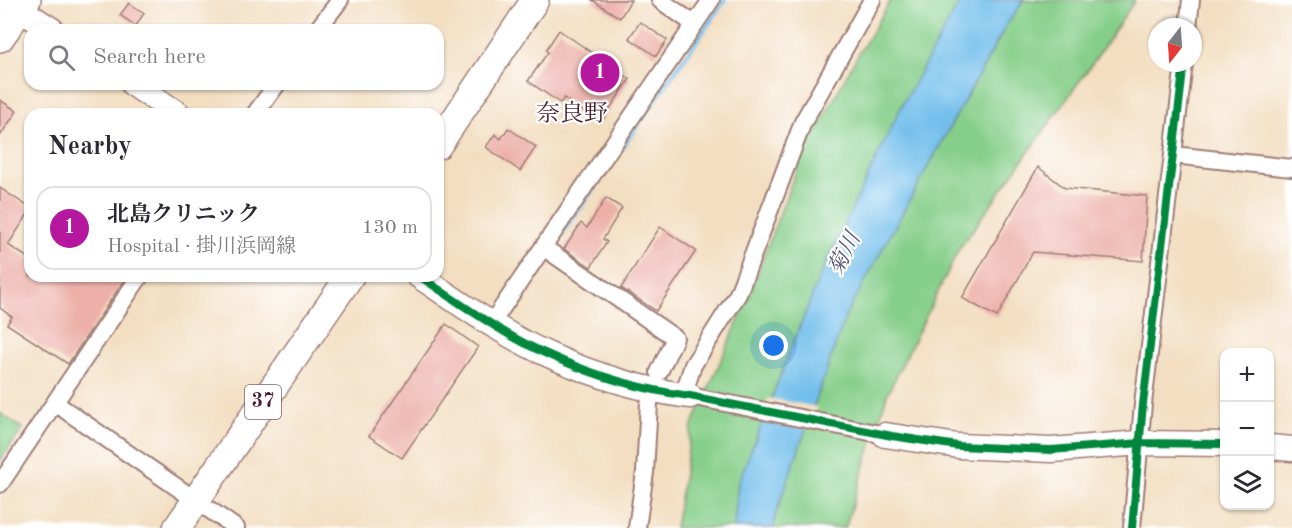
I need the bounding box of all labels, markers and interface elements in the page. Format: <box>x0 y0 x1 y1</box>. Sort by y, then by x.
north arrow <box>1148 18 1202 72</box>
search box <box>24 24 444 90</box>
icon: search <box>45 41 78 74</box>
text: Search here <box>93 46 206 68</box>
pin: 1 <box>580 50 620 96</box>
district label: 奈良野 <box>536 100 608 127</box>
text: Nearby <box>48 134 132 160</box>
text: 北島クリニック <box>107 204 260 226</box>
text: 1 <box>64 218 75 238</box>
text: 130 m <box>362 218 418 238</box>
water label: 菊川 <box>823 227 866 279</box>
text: Hospital · 掛川浜岡線 <box>107 237 296 257</box>
your location <box>759 331 788 360</box>
map controls <box>1220 348 1274 510</box>
button: + <box>1220 348 1274 402</box>
road number: 37 <box>245 385 281 419</box>
button: − <box>1220 402 1274 456</box>
button: layers <box>1220 456 1274 510</box>

